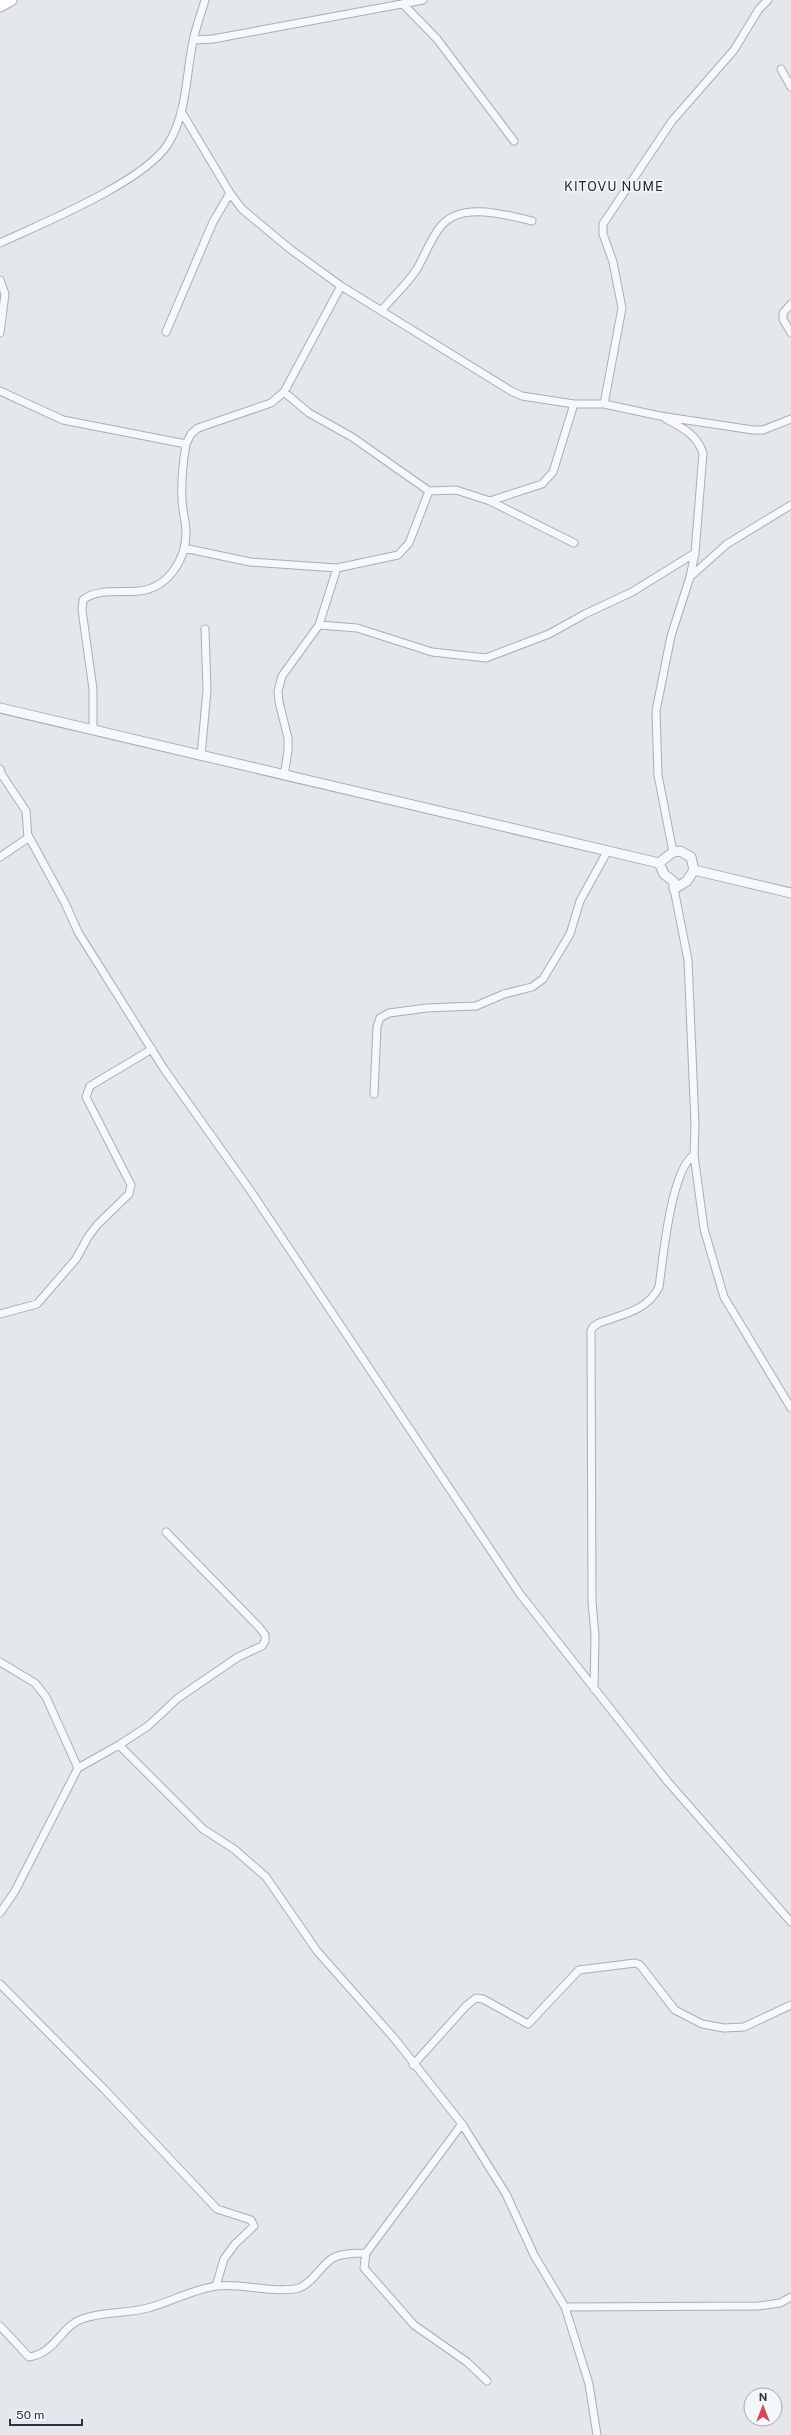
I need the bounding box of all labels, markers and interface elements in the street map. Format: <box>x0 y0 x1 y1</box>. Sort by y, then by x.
district label: KITOVU NUME <box>564 179 664 194</box>
north arrow <box>743 2387 783 2427</box>
text: N <box>759 2391 767 2403</box>
scale bar <box>10 2401 82 2427</box>
text: 50 m <box>16 2408 44 2422</box>

